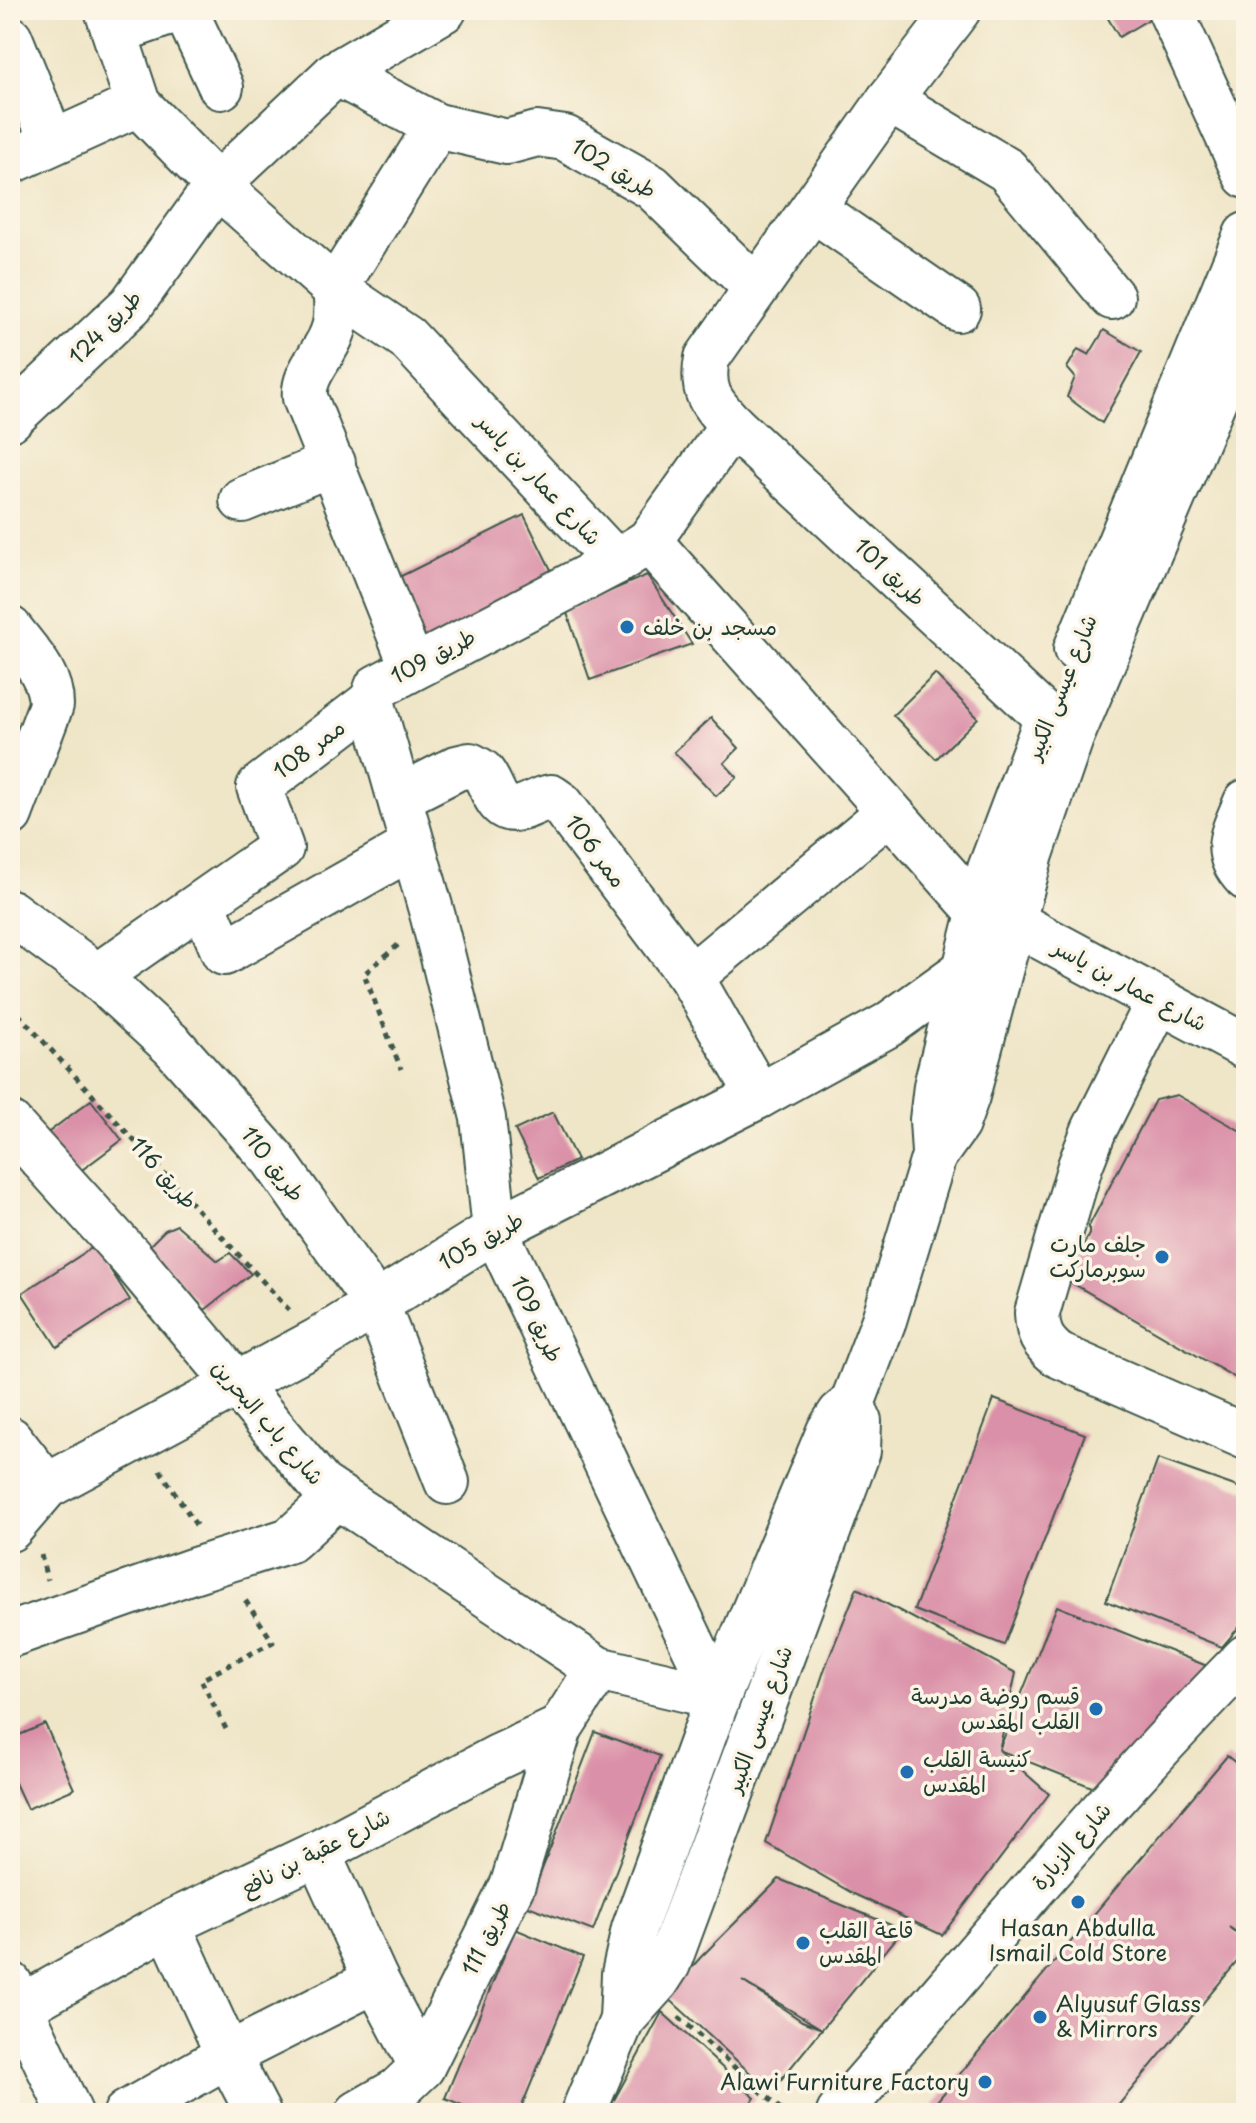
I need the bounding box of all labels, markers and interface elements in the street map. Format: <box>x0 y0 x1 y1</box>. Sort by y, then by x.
street label: طريق 102 <box>566 128 664 205</box>
street label: طريق 124 <box>60 281 148 371</box>
street label: شارع عمار بن ياسر <box>468 403 610 552</box>
street label: طريق 101 <box>848 529 934 613</box>
place label: مسجد بن خلف <box>643 609 777 642</box>
street label: شارع عيسى الكبير <box>1015 609 1105 766</box>
street label: طريق 109 <box>384 618 481 691</box>
marker: مسجد بن خلف <box>618 618 636 636</box>
street label: ممر 108 <box>265 710 351 786</box>
street label: ممر 106 <box>559 807 636 894</box>
street label: شارع عمار بن ياسر <box>1045 928 1214 1039</box>
street label: طريق 110 <box>234 1118 314 1208</box>
street label: طريق 116 <box>124 1129 207 1215</box>
street label: طريق 105 <box>432 1202 529 1277</box>
place label: جلف مارت سوبرماركت <box>1049 1226 1146 1284</box>
marker: جلف مارت سوبرماركت <box>1153 1248 1171 1266</box>
street label: طريق 109 <box>504 1270 573 1367</box>
street label: شارع باب البحرين <box>204 1351 333 1492</box>
street label: شارع عيسى الكبير <box>715 1640 800 1799</box>
place label: قسم روضة مدرسة القلب المقدس <box>911 1678 1080 1736</box>
marker: قسم روضة مدرسة القلب المقدس <box>1087 1700 1105 1718</box>
place label: كنيسة القلب المقدس <box>923 1741 1031 1799</box>
marker: كنيسة القلب المقدس <box>898 1763 916 1781</box>
street label: شارع الزبارة <box>1022 1794 1118 1897</box>
street label: شارع عقبة بن نافع <box>234 1799 396 1904</box>
marker: Hasan Abdulla Ismail Cold Store <box>1069 1893 1087 1911</box>
street label: طريق 111 <box>452 1894 518 1981</box>
place label: Hasan Abdulla Ismail Cold Store <box>989 1910 1167 1968</box>
place label: قاعة القلب المقدس <box>819 1912 914 1970</box>
marker: قاعة القلب المقدس <box>794 1934 812 1952</box>
place label: Alyusuf Glass & Mirrors <box>1056 1986 1201 2044</box>
marker: Alyusuf Glass & Mirrors <box>1031 2008 1049 2026</box>
place label: Alawi Furniture Factory <box>720 2064 969 2097</box>
marker: Alawi Furniture Factory <box>976 2073 994 2091</box>

